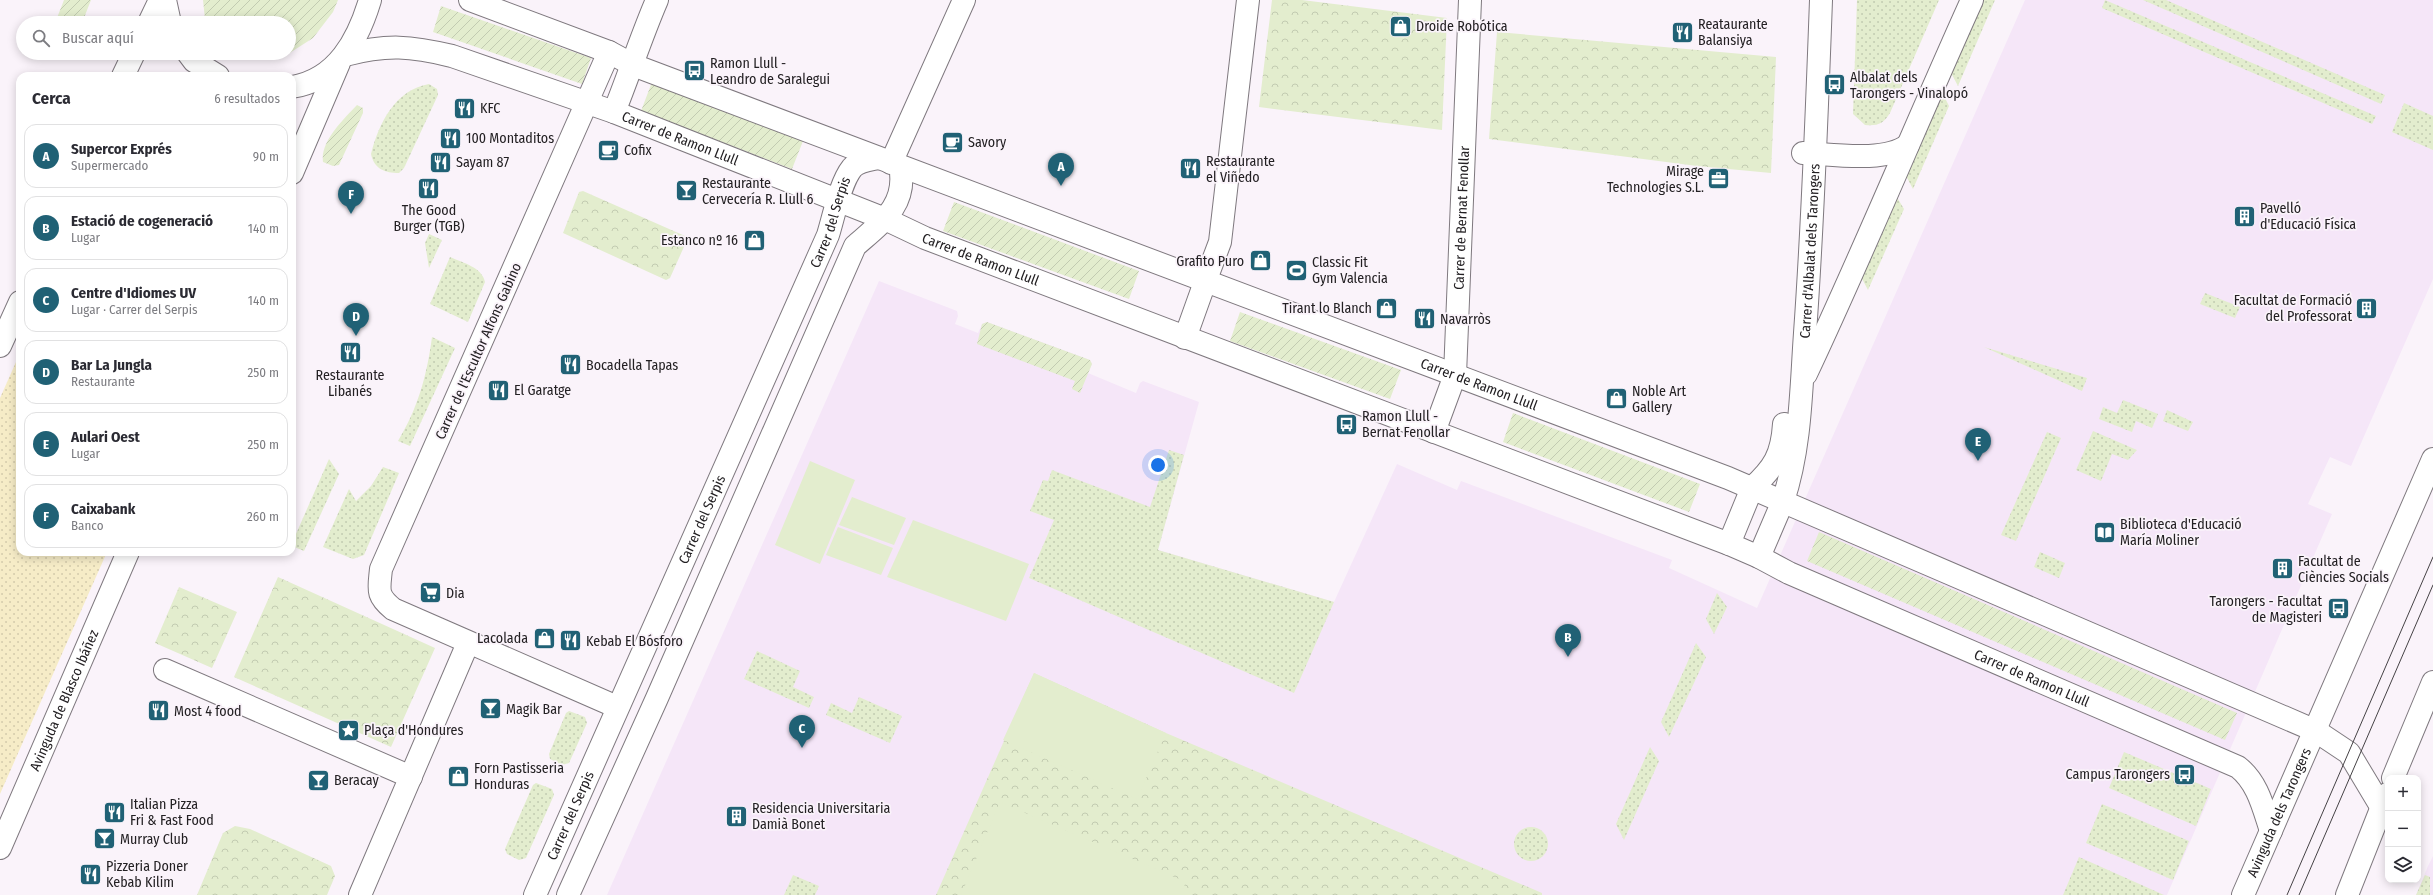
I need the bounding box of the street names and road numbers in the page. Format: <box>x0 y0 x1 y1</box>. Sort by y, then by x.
street label: Carrer de Ramon Llull <box>619 108 741 169</box>
street label: Carrer de Bernat Fenollar <box>1450 145 1473 290</box>
street label: Carrer d'Albalat dels Tarongers <box>1797 163 1824 339</box>
street label: Carrer del Serpis <box>807 174 854 271</box>
street label: Carrer de Ramon Llull <box>920 230 1042 290</box>
street label: Carrer de l'Escultor Alfons Gabino <box>432 260 525 442</box>
street label: Carrer de Ramon Llull <box>1418 355 1540 414</box>
street label: Carrer del Serpis <box>675 472 729 567</box>
street label: Avinguda de Blasco Ibáñez <box>26 627 102 773</box>
street label: Carrer de Ramon Llull <box>1971 646 2092 711</box>
street label: Avinguda dels Tarongers <box>2244 745 2315 880</box>
street label: Carrer del Serpis <box>544 769 598 863</box>

